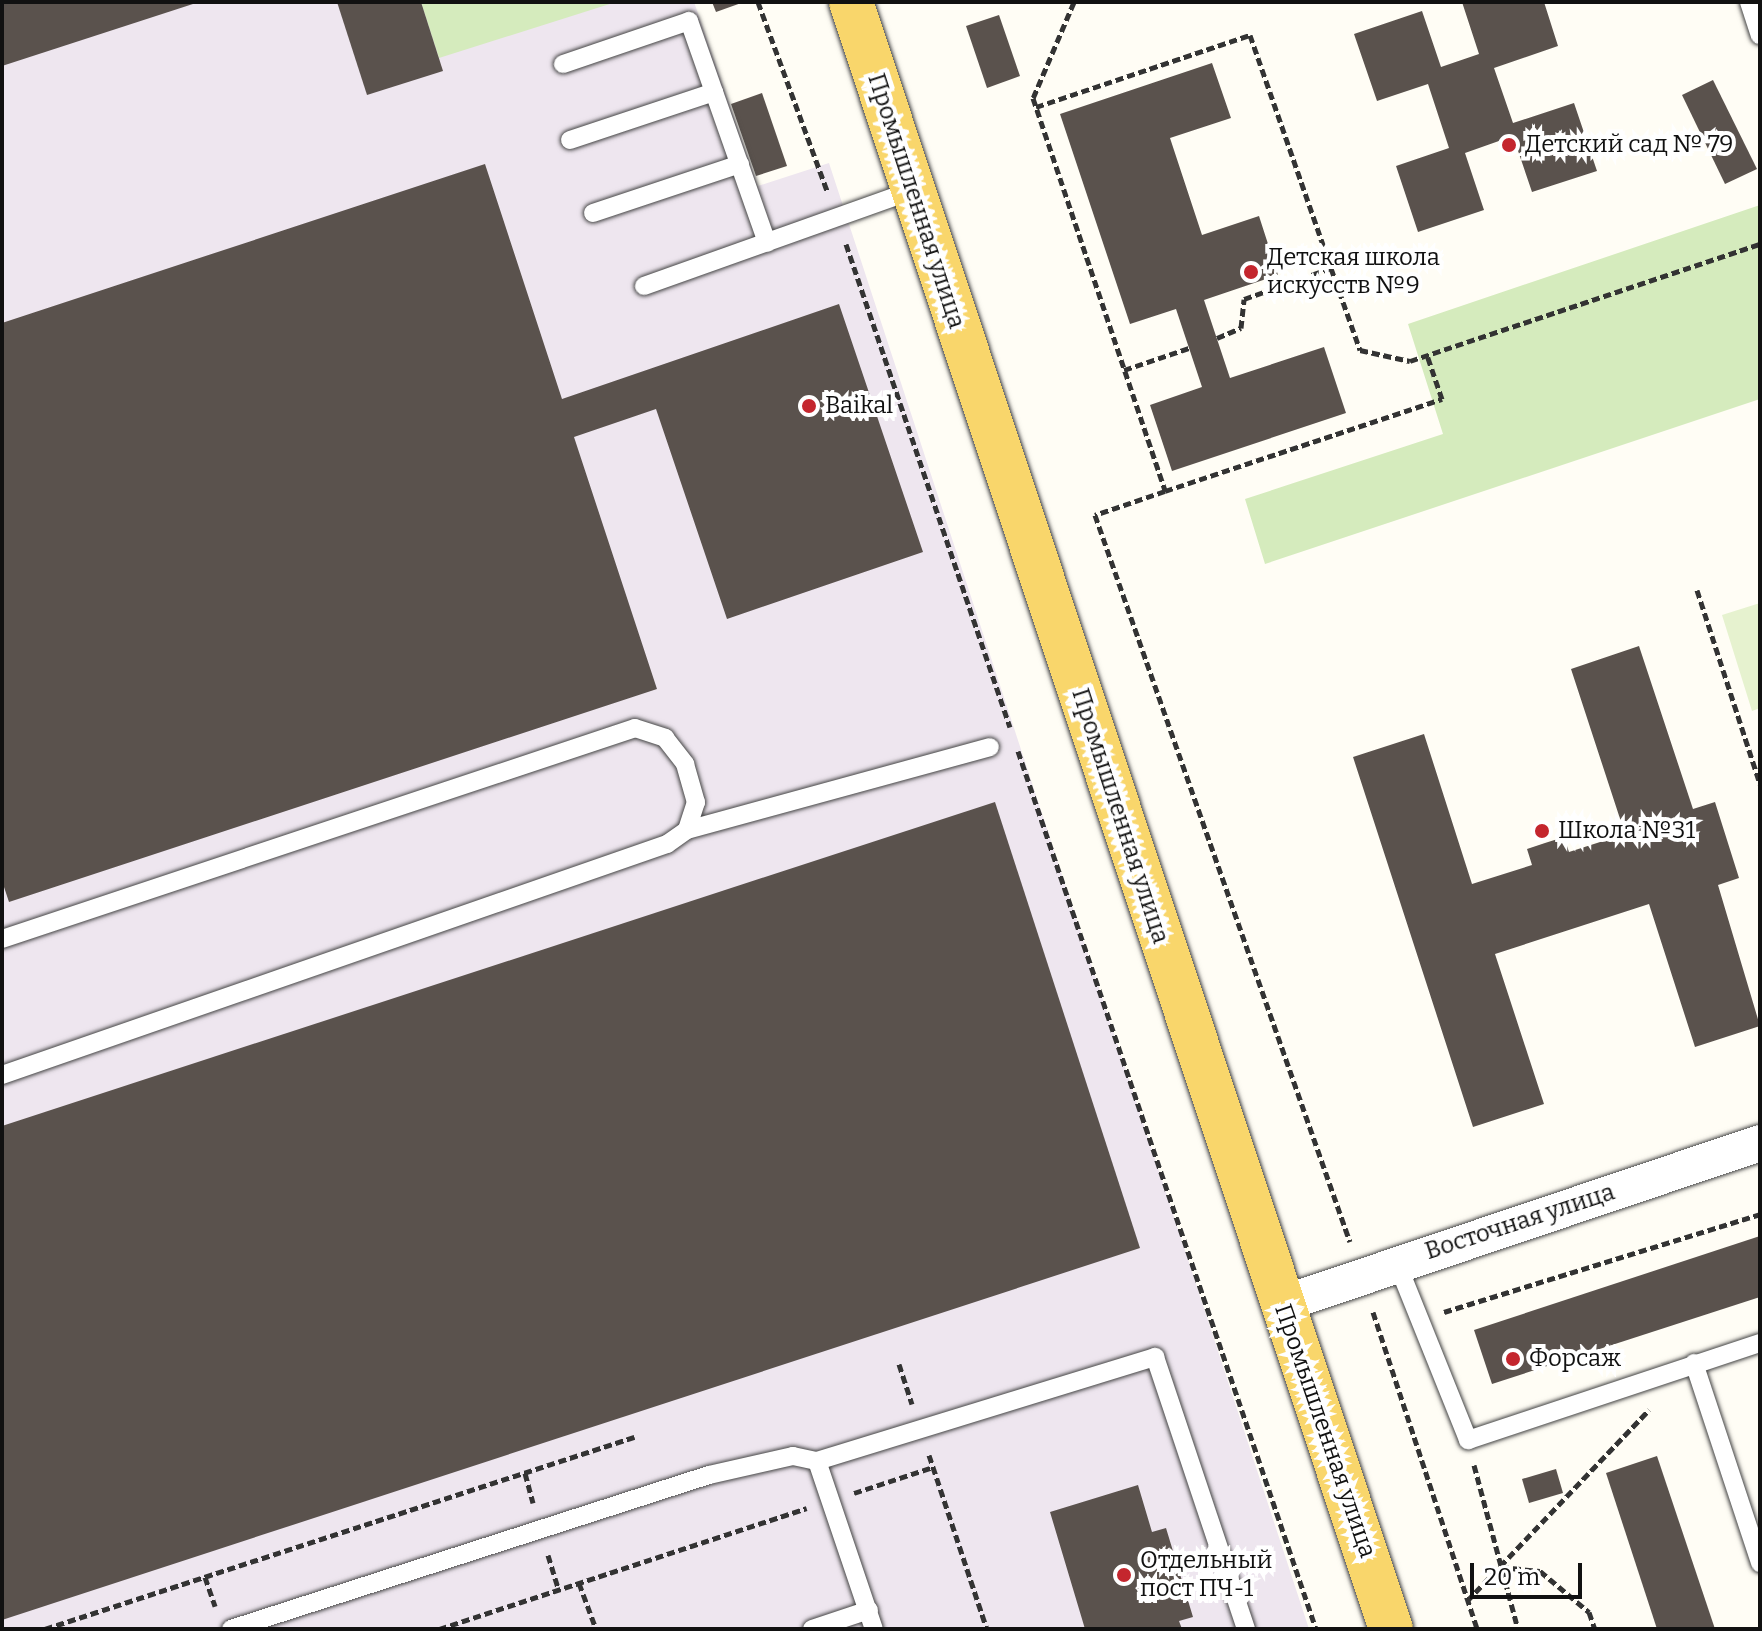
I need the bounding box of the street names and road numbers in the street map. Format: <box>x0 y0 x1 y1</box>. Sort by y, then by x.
street label: Промышленная улица <box>861 70 971 332</box>
street label: Промышленная улица <box>1065 685 1175 947</box>
street label: Восточная улица <box>1422 1178 1618 1266</box>
street label: Промышленная улица <box>1268 1300 1382 1562</box>

